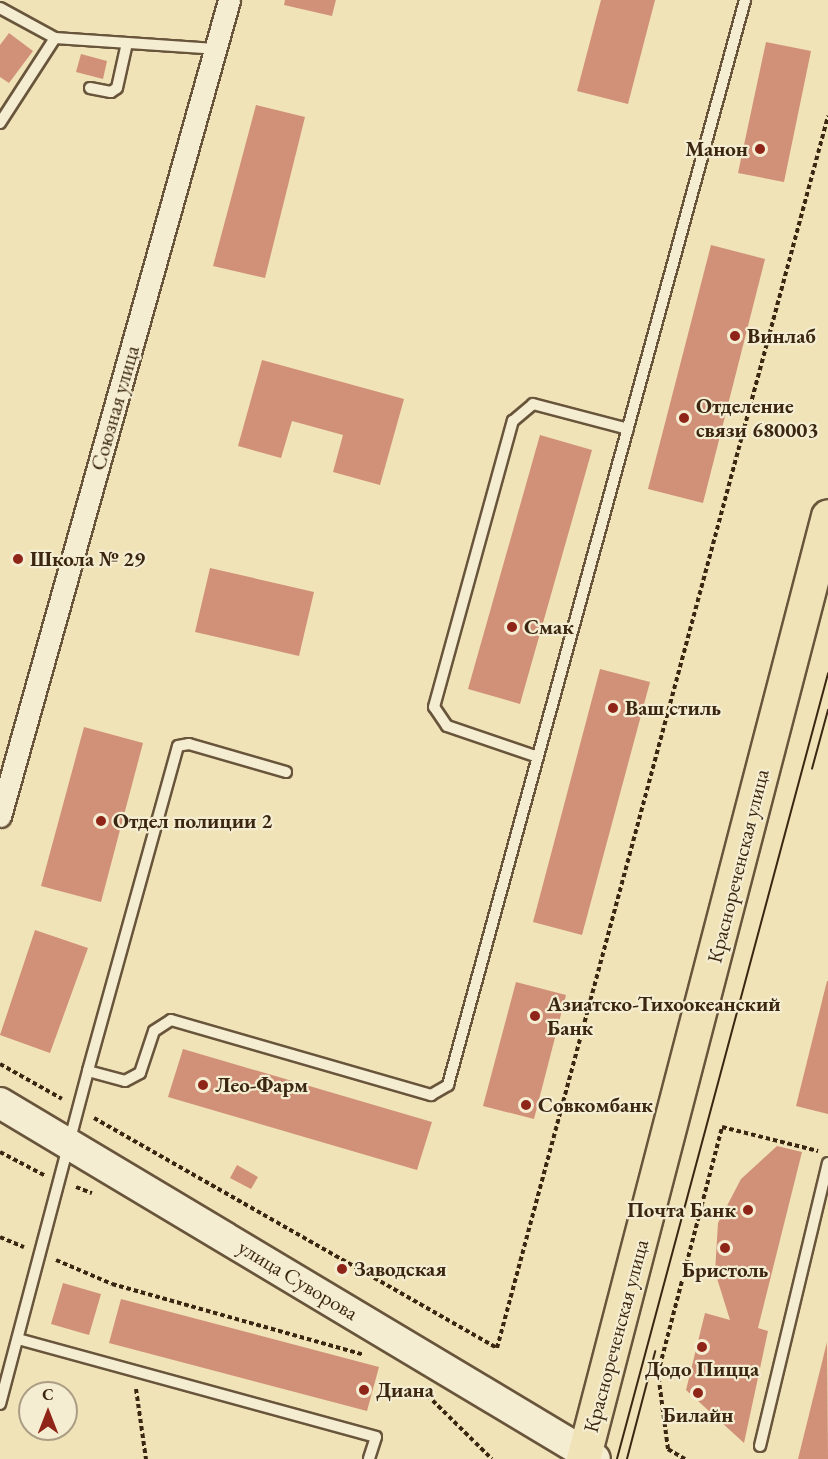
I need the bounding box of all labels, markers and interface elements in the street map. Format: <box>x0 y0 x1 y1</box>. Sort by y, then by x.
place label: Манон <box>685 136 748 162</box>
marker: Манон <box>753 142 767 156</box>
place label: Винлаб <box>747 323 816 349</box>
marker: Винлаб <box>728 329 742 343</box>
street label: Союзная улица <box>85 343 145 473</box>
place label: Отделение связи 680003 <box>696 393 819 443</box>
marker: Отделение связи 680003 <box>677 411 691 425</box>
place label: Школа № 29 <box>30 546 145 572</box>
marker: Школа № 29 <box>11 552 25 566</box>
place label: Смак <box>524 614 574 640</box>
marker: Смак <box>505 620 519 634</box>
place label: Ваш стиль <box>625 695 721 721</box>
marker: Ваш стиль <box>606 701 620 715</box>
street label: Краснореченская улица <box>702 766 774 966</box>
place label: Отдел полиции 2 <box>113 808 272 834</box>
marker: Отдел полиции 2 <box>94 814 108 828</box>
place label: Азиатско-Тихоокеанский Банк <box>547 991 781 1041</box>
marker: Азиатско-Тихоокеанский Банк <box>528 1009 542 1023</box>
place label: Лео-Фарм <box>215 1072 308 1098</box>
marker: Лео-Фарм <box>196 1078 210 1092</box>
place label: Совкомбанк <box>538 1092 653 1118</box>
marker: Совкомбанк <box>519 1098 533 1112</box>
place label: Почта Банк <box>627 1197 736 1223</box>
marker: Почта Банк <box>741 1203 755 1217</box>
street label: улица Суворова <box>234 1234 362 1326</box>
street label: Краснореченская улица <box>578 1237 654 1435</box>
marker: Бристоль <box>718 1241 732 1255</box>
place label: Заводская <box>354 1256 446 1282</box>
place label: Бристоль <box>682 1257 768 1283</box>
marker: Заводская <box>335 1262 349 1276</box>
marker: Додо Пицца <box>695 1340 709 1354</box>
place label: Додо Пицца <box>645 1356 759 1382</box>
place label: Диана <box>376 1377 434 1403</box>
north arrow <box>18 1381 78 1441</box>
marker: Диана <box>357 1383 371 1397</box>
text: С <box>42 1384 54 1405</box>
marker: Билайн <box>691 1386 705 1400</box>
place label: Билайн <box>663 1402 733 1428</box>

